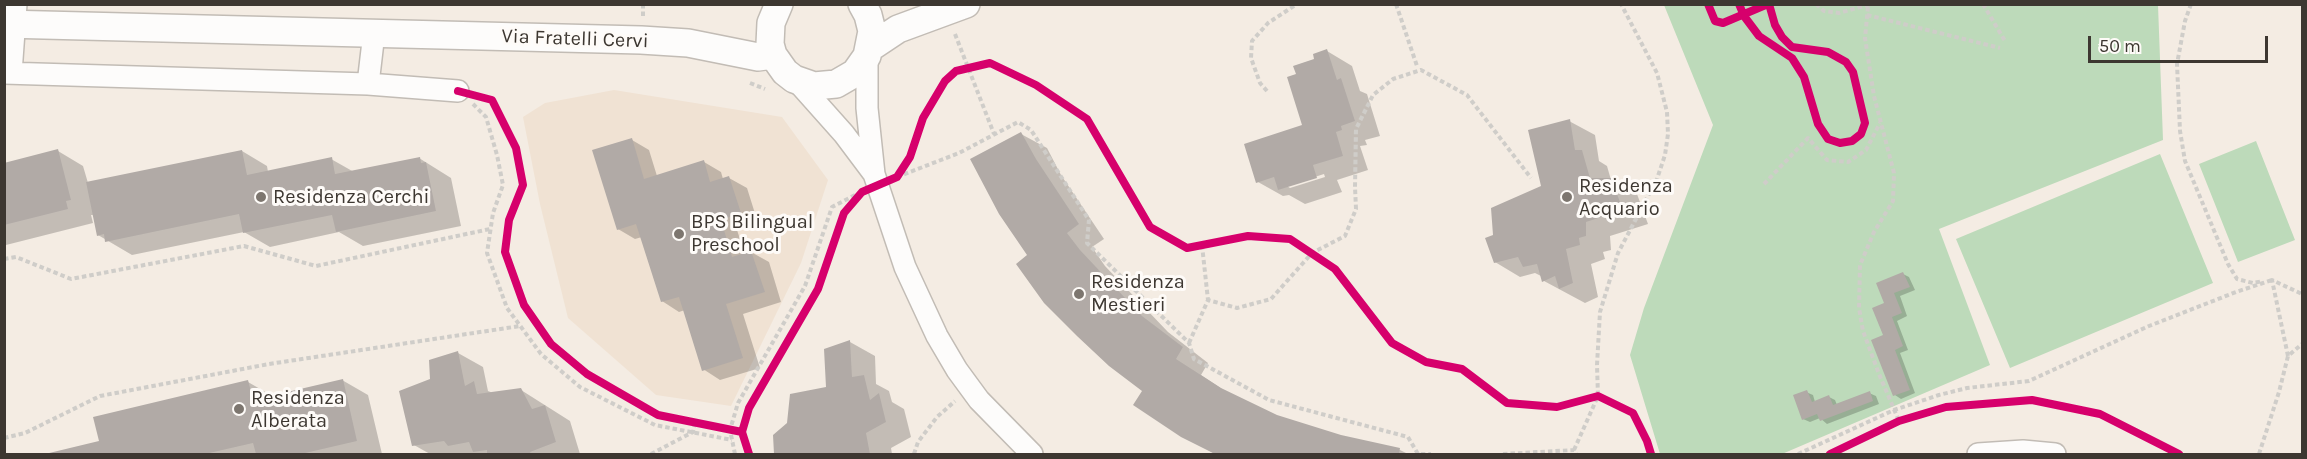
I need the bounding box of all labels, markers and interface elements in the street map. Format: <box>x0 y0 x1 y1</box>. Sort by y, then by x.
street label: Via Fratelli Cervi <box>501 24 649 54</box>
scale bar <box>2091 24 2271 62</box>
text: 50 m <box>2099 35 2141 57</box>
place label: Residenza Acquario <box>1579 174 1673 221</box>
place label: Residenza Cerchi <box>273 185 430 209</box>
marker: Residenza Cerchi <box>254 190 268 204</box>
marker: Residenza Acquario <box>1560 190 1574 204</box>
place label: BPS Bilingual Preschool <box>691 210 813 257</box>
marker: BPS Bilingual Preschool <box>672 227 686 241</box>
place label: Residenza Mestieri <box>1091 270 1185 317</box>
marker: Residenza Mestieri <box>1072 287 1086 301</box>
place label: Residenza Alberata <box>251 386 345 433</box>
marker: Residenza Alberata <box>232 402 246 416</box>

